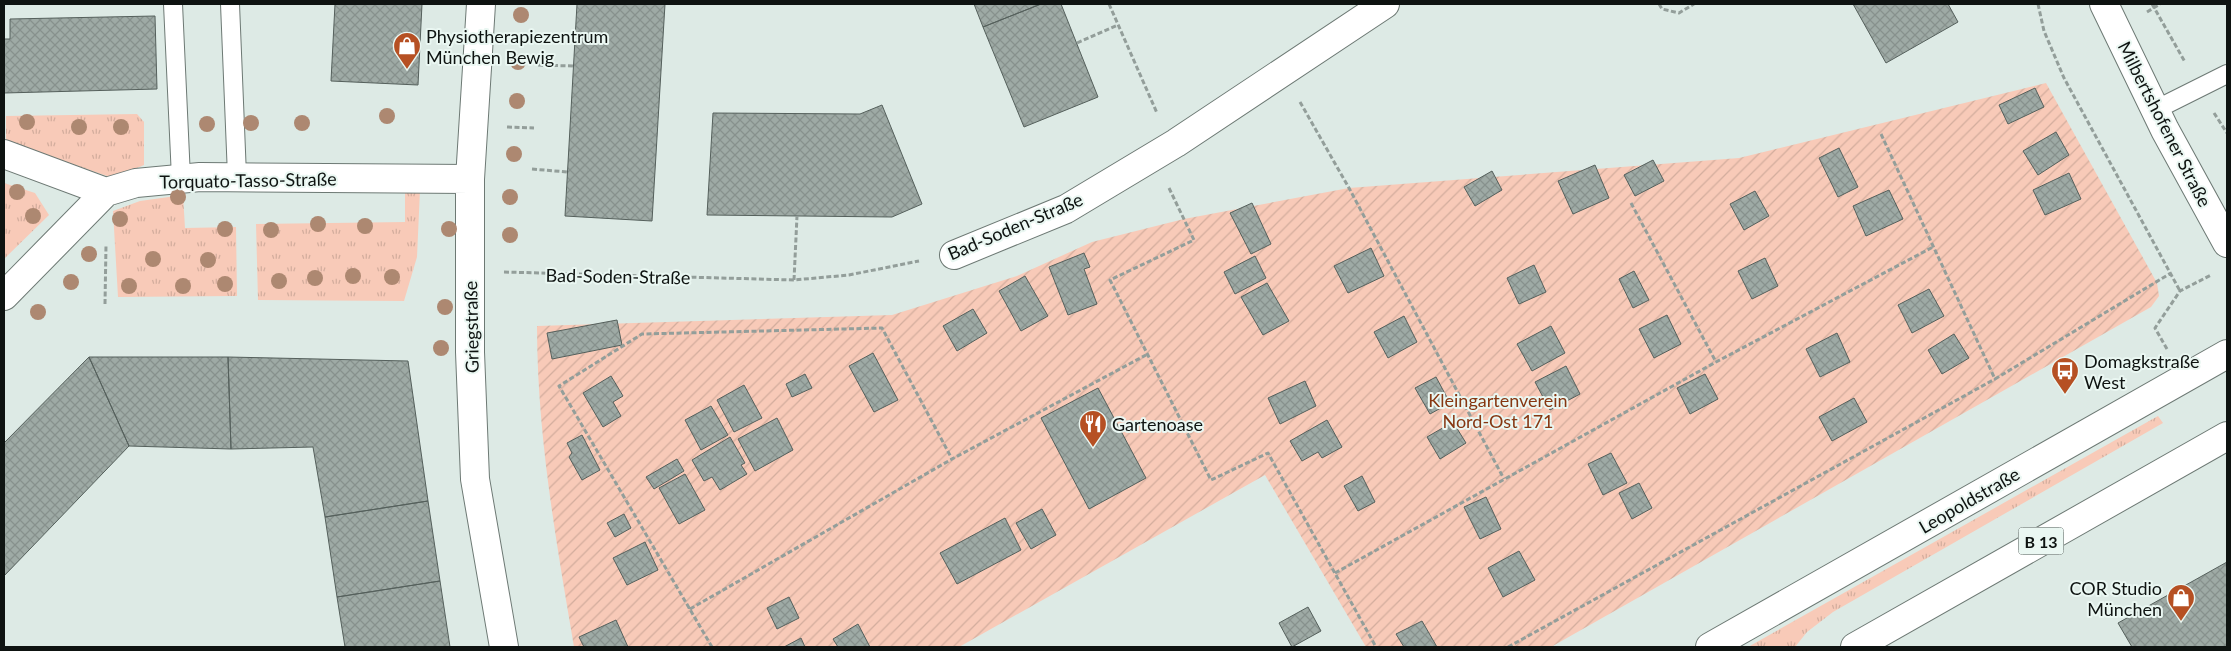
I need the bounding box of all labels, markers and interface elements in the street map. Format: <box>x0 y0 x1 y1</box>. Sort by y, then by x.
place label: Physiotherapiezentrum München Bewig <box>426 25 608 68</box>
shop icon: Physiotherapiezentrum München Bewig <box>392 31 422 70</box>
street label: Milbertshofener Straße <box>2114 38 2216 210</box>
street label: Torquato-Tasso-Straße <box>159 167 337 193</box>
street label: Bad-Soden-Straße <box>944 188 1086 264</box>
street label: Bad-Soden-Straße <box>546 264 690 288</box>
street label: Griegstraße <box>459 281 483 373</box>
place label: Domagkstraße West <box>2084 350 2200 393</box>
bus stop icon: Domagkstraße West <box>2050 356 2080 395</box>
park label: Kleingartenverein Nord-Ost 171 <box>1428 389 1568 432</box>
restaurant icon: Gartenoase <box>1078 409 1108 448</box>
place label: Gartenoase <box>1112 413 1203 435</box>
street label: Leopoldstraße <box>1915 462 2023 538</box>
road number: B 13 <box>2018 528 2064 554</box>
place label: COR Studio München <box>2069 577 2162 620</box>
shop icon: COR Studio München <box>2166 583 2196 622</box>

